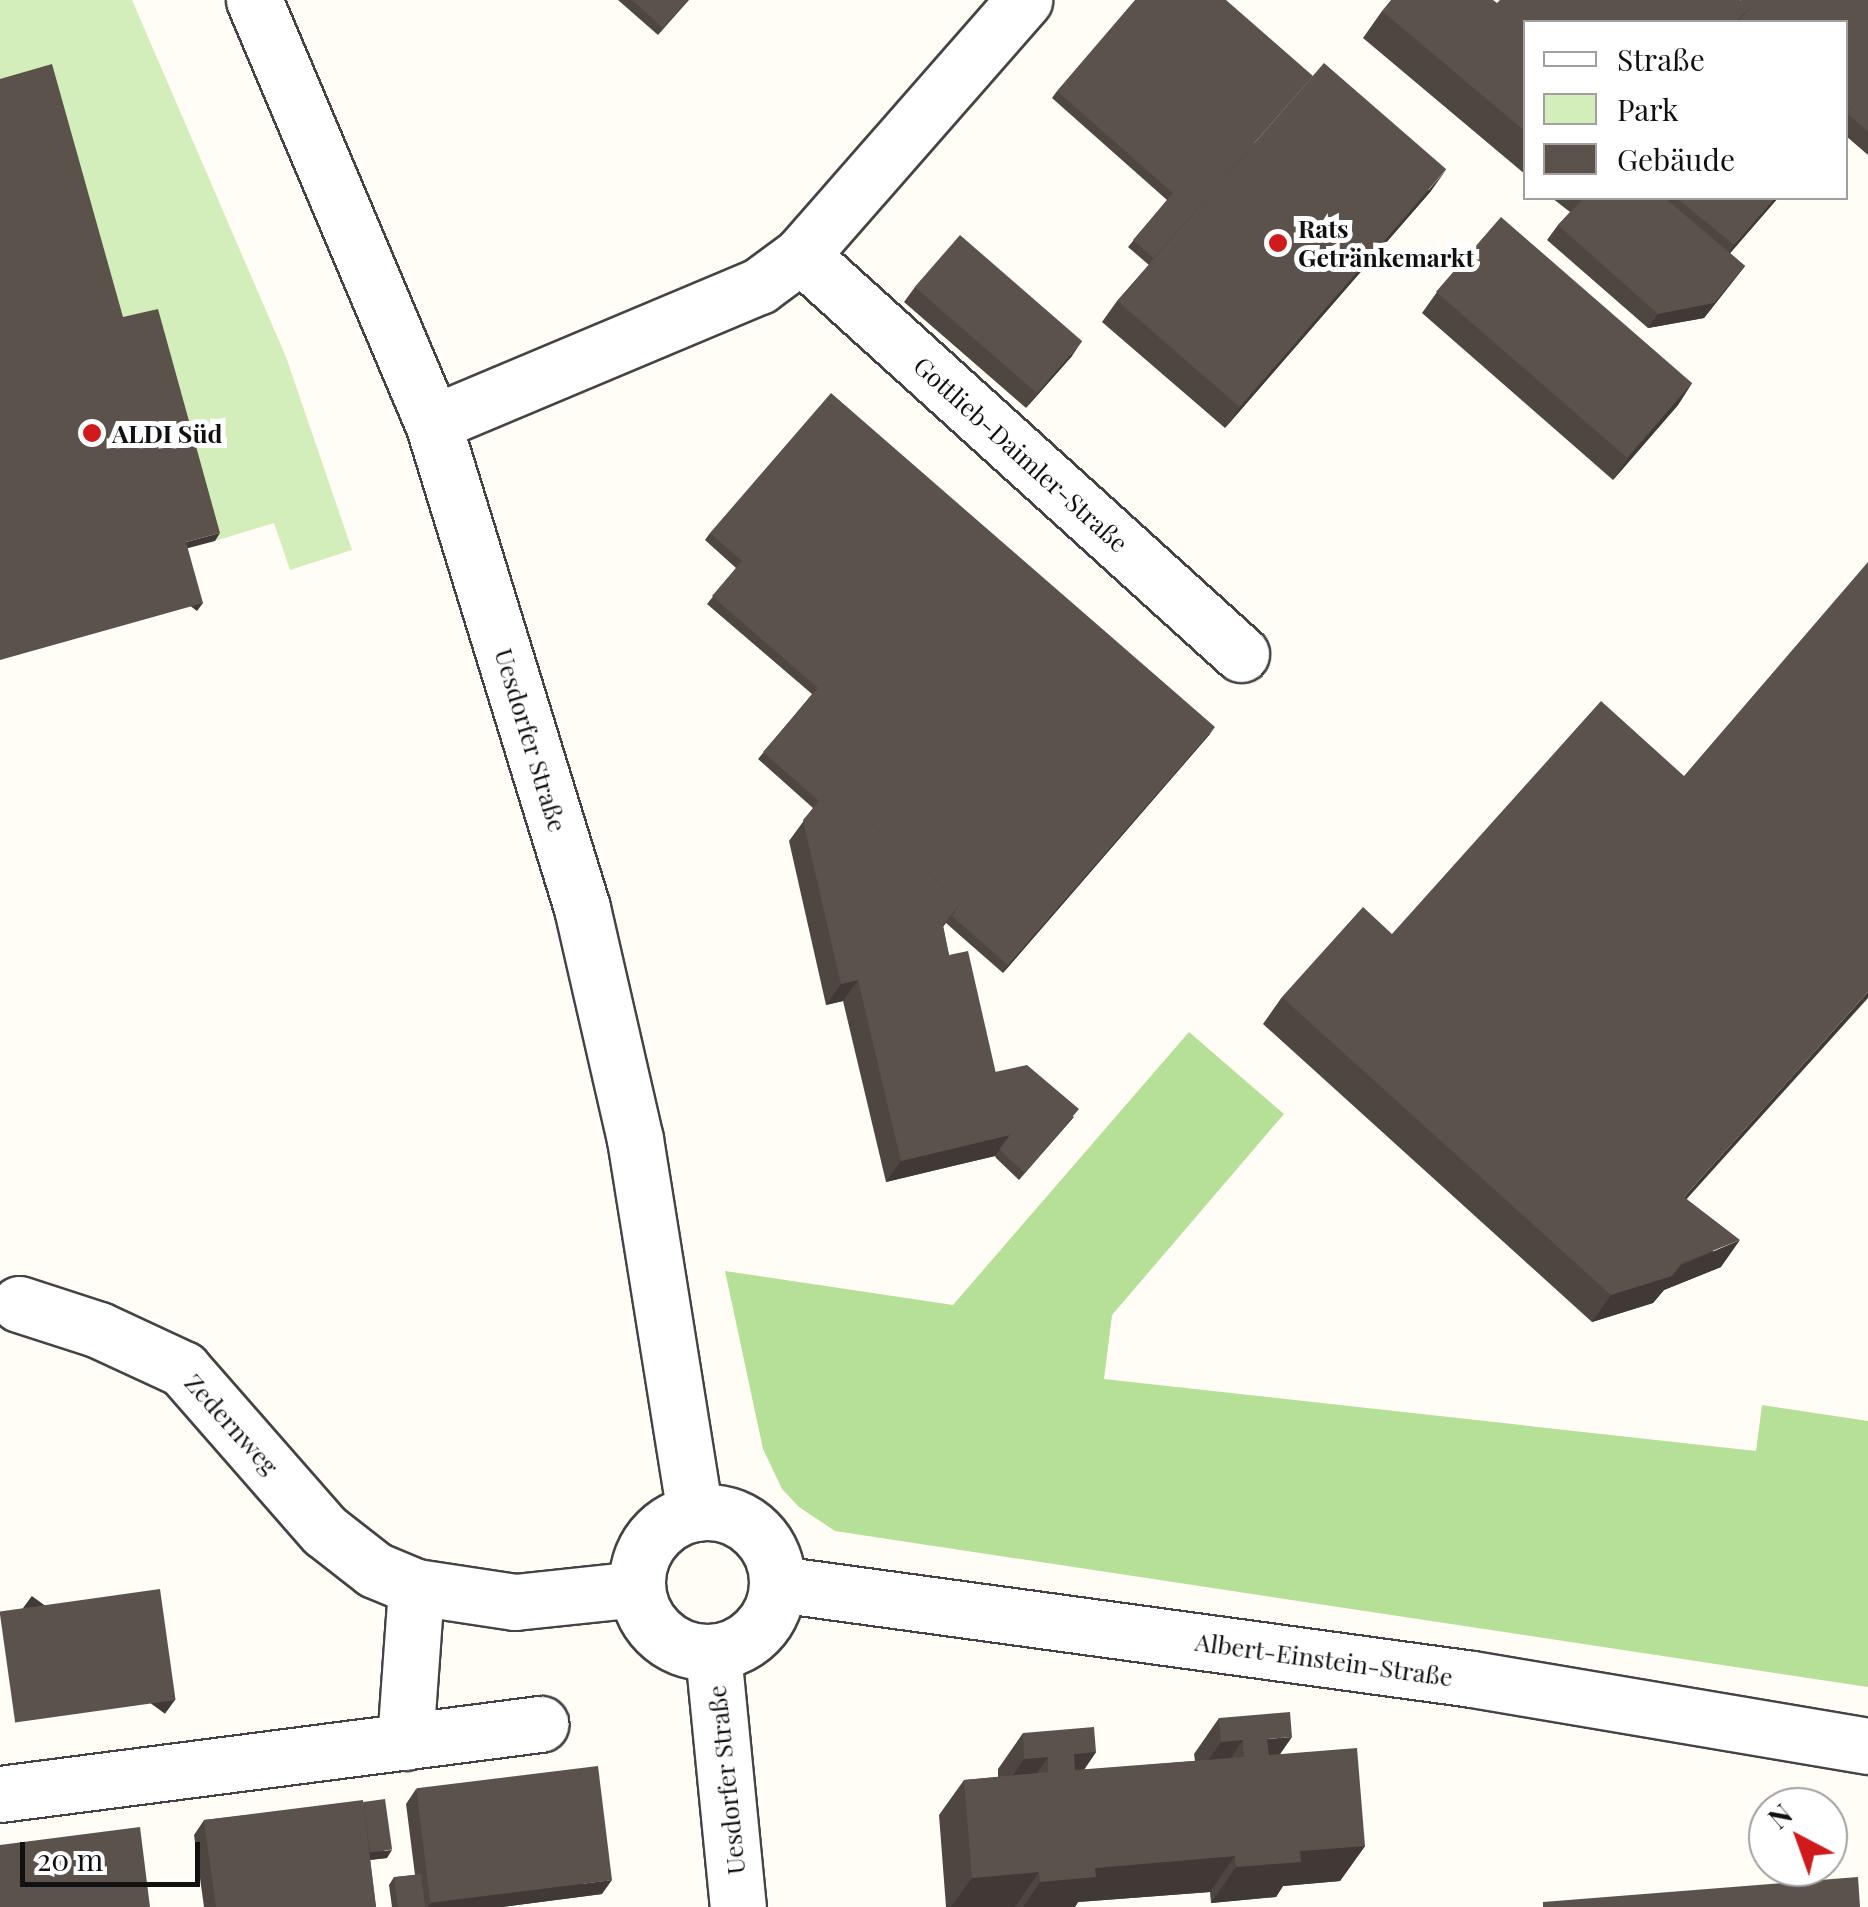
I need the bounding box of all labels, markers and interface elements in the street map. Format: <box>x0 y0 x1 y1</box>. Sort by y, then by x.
legend <box>1523 20 1848 200</box>
text: Straße <box>1617 39 1705 79</box>
text: Park <box>1617 89 1679 129</box>
text: Gebäude <box>1617 139 1735 179</box>
place label: Rats Getränkemarkt <box>1298 214 1474 273</box>
marker: Rats Getränkemarkt <box>1267 232 1289 254</box>
street label: Gottlieb-Daimler-Straße <box>908 350 1134 558</box>
place label: ALDI Süd <box>112 418 223 448</box>
marker: ALDI Süd <box>81 422 103 444</box>
street label: Uesdorfer Straße <box>489 644 573 836</box>
street label: Zedernweg <box>179 1367 285 1481</box>
street label: Albert-Einstein-Straße <box>1193 1626 1455 1692</box>
street label: Uesdorfer Straße <box>701 1684 751 1876</box>
north arrow <box>1748 1787 1848 1887</box>
text: N <box>1760 1795 1799 1836</box>
scale bar <box>25 1822 205 1884</box>
text: 20 m <box>37 1839 103 1879</box>

